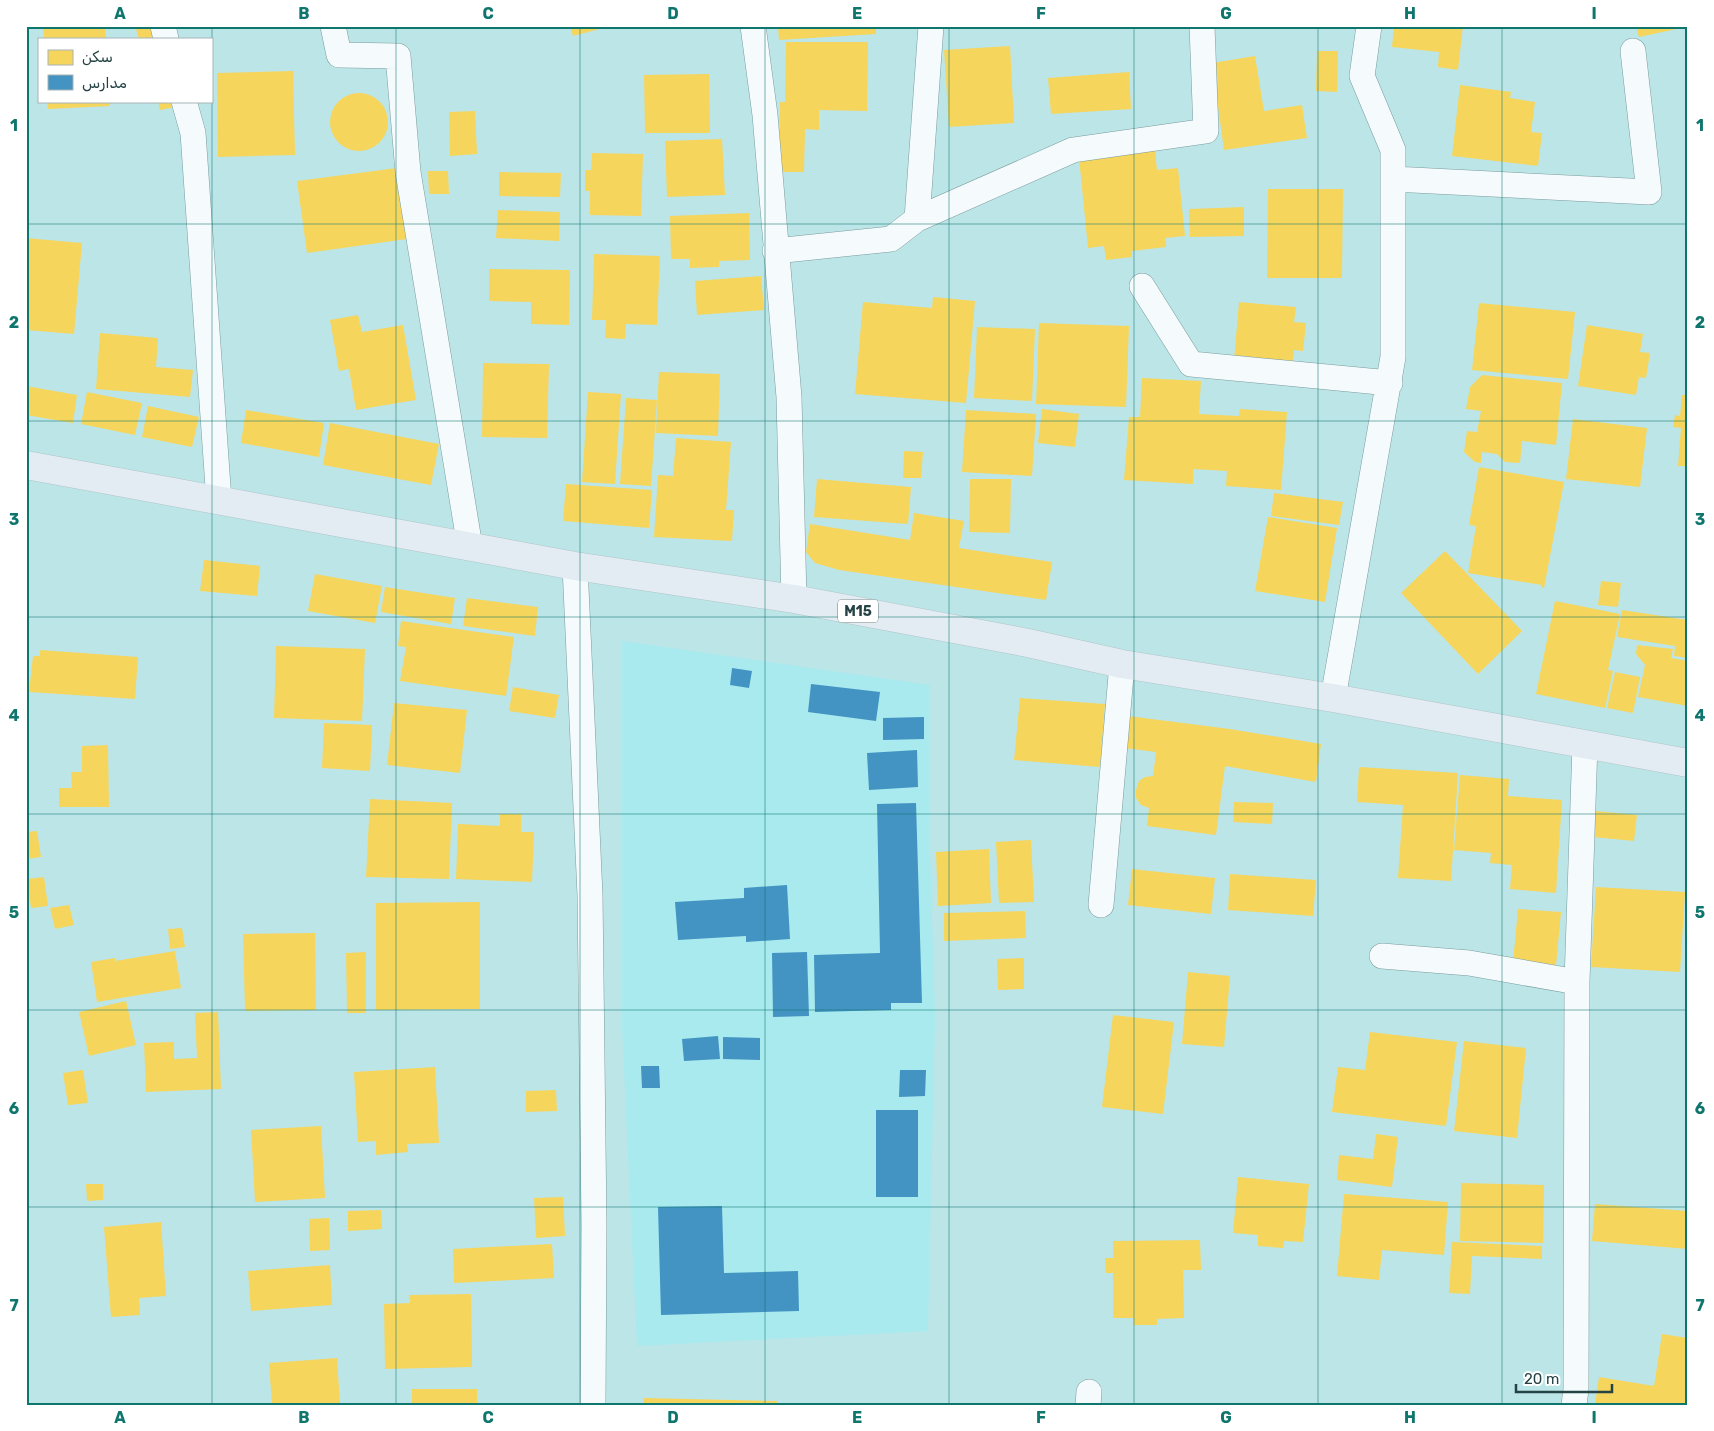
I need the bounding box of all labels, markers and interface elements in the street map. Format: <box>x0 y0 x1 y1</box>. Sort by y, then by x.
text: A <box>114 4 126 23</box>
text: B <box>298 4 310 23</box>
text: C <box>482 4 494 23</box>
text: D <box>667 4 679 23</box>
text: E <box>852 4 862 23</box>
text: F <box>1036 4 1046 23</box>
text: G <box>1220 4 1232 23</box>
text: H <box>1404 4 1416 23</box>
text: I <box>1591 4 1597 23</box>
legend <box>38 38 212 102</box>
text: سكن <box>82 48 113 66</box>
text: مدارس <box>82 74 127 92</box>
text: 1 <box>10 116 18 135</box>
text: 1 <box>1696 116 1704 135</box>
text: 2 <box>9 313 19 332</box>
text: 2 <box>1695 313 1705 332</box>
text: 3 <box>9 510 19 529</box>
text: 3 <box>1695 510 1705 529</box>
road number: M15 <box>838 600 878 622</box>
text: 4 <box>9 706 20 725</box>
text: 4 <box>1695 706 1706 725</box>
text: 5 <box>9 903 19 922</box>
text: 5 <box>1695 903 1705 922</box>
text: 6 <box>9 1099 19 1118</box>
text: 6 <box>1695 1099 1705 1118</box>
text: 7 <box>9 1296 19 1315</box>
text: 7 <box>1695 1296 1705 1315</box>
scale bar <box>1516 1361 1613 1393</box>
text: 20 m <box>1524 1370 1559 1388</box>
text: A <box>114 1408 126 1427</box>
text: B <box>298 1408 310 1427</box>
text: C <box>482 1408 494 1427</box>
text: D <box>667 1408 679 1427</box>
text: E <box>852 1408 862 1427</box>
text: F <box>1036 1408 1046 1427</box>
text: G <box>1220 1408 1232 1427</box>
text: H <box>1404 1408 1416 1427</box>
text: I <box>1591 1408 1597 1427</box>

